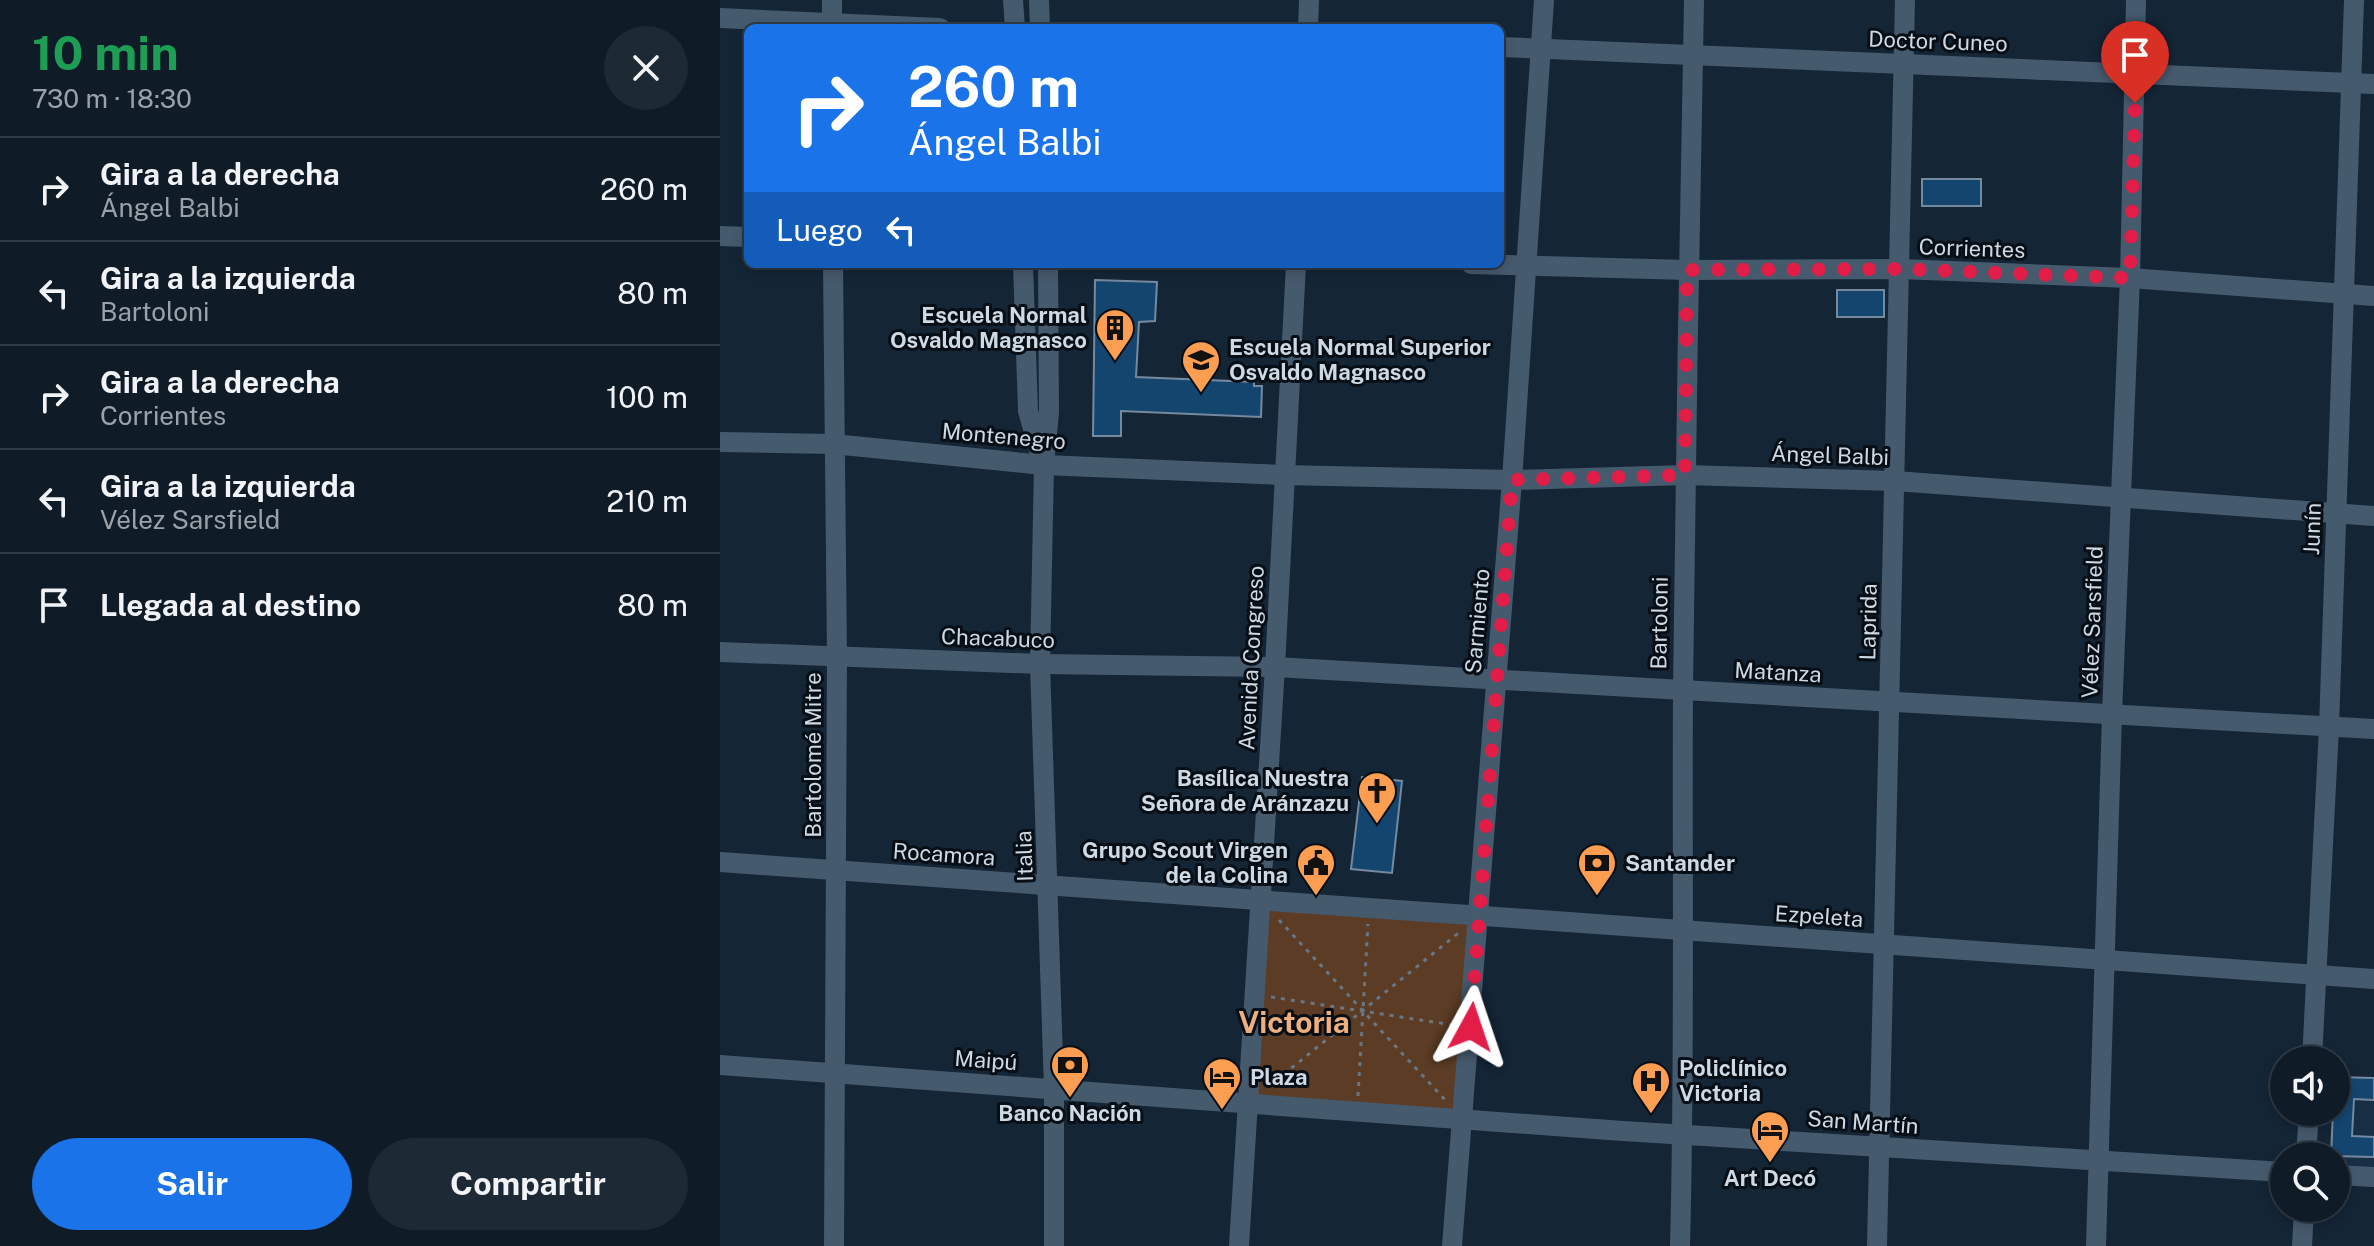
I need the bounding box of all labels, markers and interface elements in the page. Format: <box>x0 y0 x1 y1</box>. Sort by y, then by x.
pin <box>2101 21 2169 103</box>
text: 10 min <box>32 24 179 81</box>
button: close <box>604 26 688 110</box>
street label: Doctor Cuneo <box>1868 26 2008 56</box>
icon: arrive <box>2113 33 2157 77</box>
text: 260 m <box>908 54 1079 120</box>
icon: right <box>776 56 880 160</box>
text: 730 m · 18:30 <box>32 83 192 114</box>
text: Ángel Balbi <box>908 121 1101 163</box>
text: Gira a la derecha <box>100 156 340 192</box>
icon: right <box>32 167 76 211</box>
text: 260 m <box>600 171 688 207</box>
text: Ángel Balbi <box>100 192 240 223</box>
icon: left <box>879 208 923 252</box>
text: Luego <box>776 212 863 248</box>
street label: Corrientes <box>1918 233 2026 263</box>
text: Gira a la izquierda <box>100 260 356 296</box>
icon: left <box>32 271 76 315</box>
text: 80 m <box>617 275 688 311</box>
text: Bartoloni <box>100 296 209 327</box>
place label: Escuela Normal Osvaldo Magnasco <box>890 302 1087 353</box>
building icon: Escuela Normal Osvaldo Magnasco <box>1094 307 1136 362</box>
place label: Escuela Normal Superior Osvaldo Magnasco <box>1229 334 1491 385</box>
school or university icon: Escuela Normal Superior Osvaldo Magnasco <box>1180 339 1222 394</box>
text: Gira a la derecha <box>100 364 340 400</box>
icon: right <box>32 375 76 419</box>
text: 100 m <box>606 379 688 415</box>
text: Corrientes <box>100 400 226 431</box>
street label: Montenegro <box>941 418 1067 454</box>
street label: Ángel Balbi <box>1770 440 1890 470</box>
text: Gira a la izquierda <box>100 468 356 504</box>
icon: left <box>32 479 76 523</box>
text: 210 m <box>606 483 688 519</box>
street label: Junín <box>2298 502 2326 556</box>
text: Vélez Sarsfield <box>100 504 280 535</box>
street label: Vélez Sarsfield <box>2076 545 2108 699</box>
street label: Avenida Congreso <box>1233 565 1269 751</box>
street label: Sarmiento <box>1459 567 1495 675</box>
street label: Bartoloni <box>1645 576 1673 670</box>
icon: arrive <box>32 583 76 627</box>
street label: Laprida <box>1854 583 1882 661</box>
text: Llegada al destino <box>100 587 361 623</box>
text: 80 m <box>617 587 688 623</box>
street label: Chacabuco <box>941 623 1055 653</box>
street label: Matanza <box>1734 657 1822 687</box>
street label: Bartolomé Mitre <box>800 672 826 838</box>
place label: Basílica Nuestra Señora de Aránzazu <box>1141 765 1349 816</box>
church icon: Basílica Nuestra Señora de Aránzazu <box>1356 770 1398 825</box>
street label: Italia <box>1010 830 1038 882</box>
street label: Rocamora <box>892 837 996 871</box>
place label: Grupo Scout Virgen de la Colina <box>1082 837 1288 888</box>
public building icon: Grupo Scout Virgen de la Colina <box>1295 842 1337 897</box>
bank icon: Santander <box>1576 842 1618 897</box>
place label: Santander <box>1625 850 1735 876</box>
street label: Ezpeleta <box>1774 900 1864 932</box>
position arrow <box>1429 985 1513 1069</box>
district label: Victoria <box>1238 1004 1350 1040</box>
bank icon: Banco Nación <box>1049 1044 1091 1099</box>
street label: Maipú <box>954 1045 1018 1075</box>
map controls <box>2270 1046 2350 1222</box>
button: sound <box>2270 1046 2350 1126</box>
place label: Policlínico Victoria <box>1679 1055 1787 1106</box>
hotel icon: Plaza <box>1201 1056 1243 1111</box>
hospital icon: Policlínico Victoria <box>1630 1060 1672 1115</box>
place label: Plaza <box>1250 1064 1307 1090</box>
place label: Banco Nación <box>998 1100 1142 1126</box>
street label: San Martín <box>1807 1105 1919 1139</box>
hotel icon: Art Decó <box>1749 1109 1791 1164</box>
button: Salir <box>32 1138 352 1230</box>
button: Compartir <box>368 1138 688 1230</box>
button: search <box>2270 1142 2350 1222</box>
place label: Art Decó <box>1724 1165 1816 1191</box>

